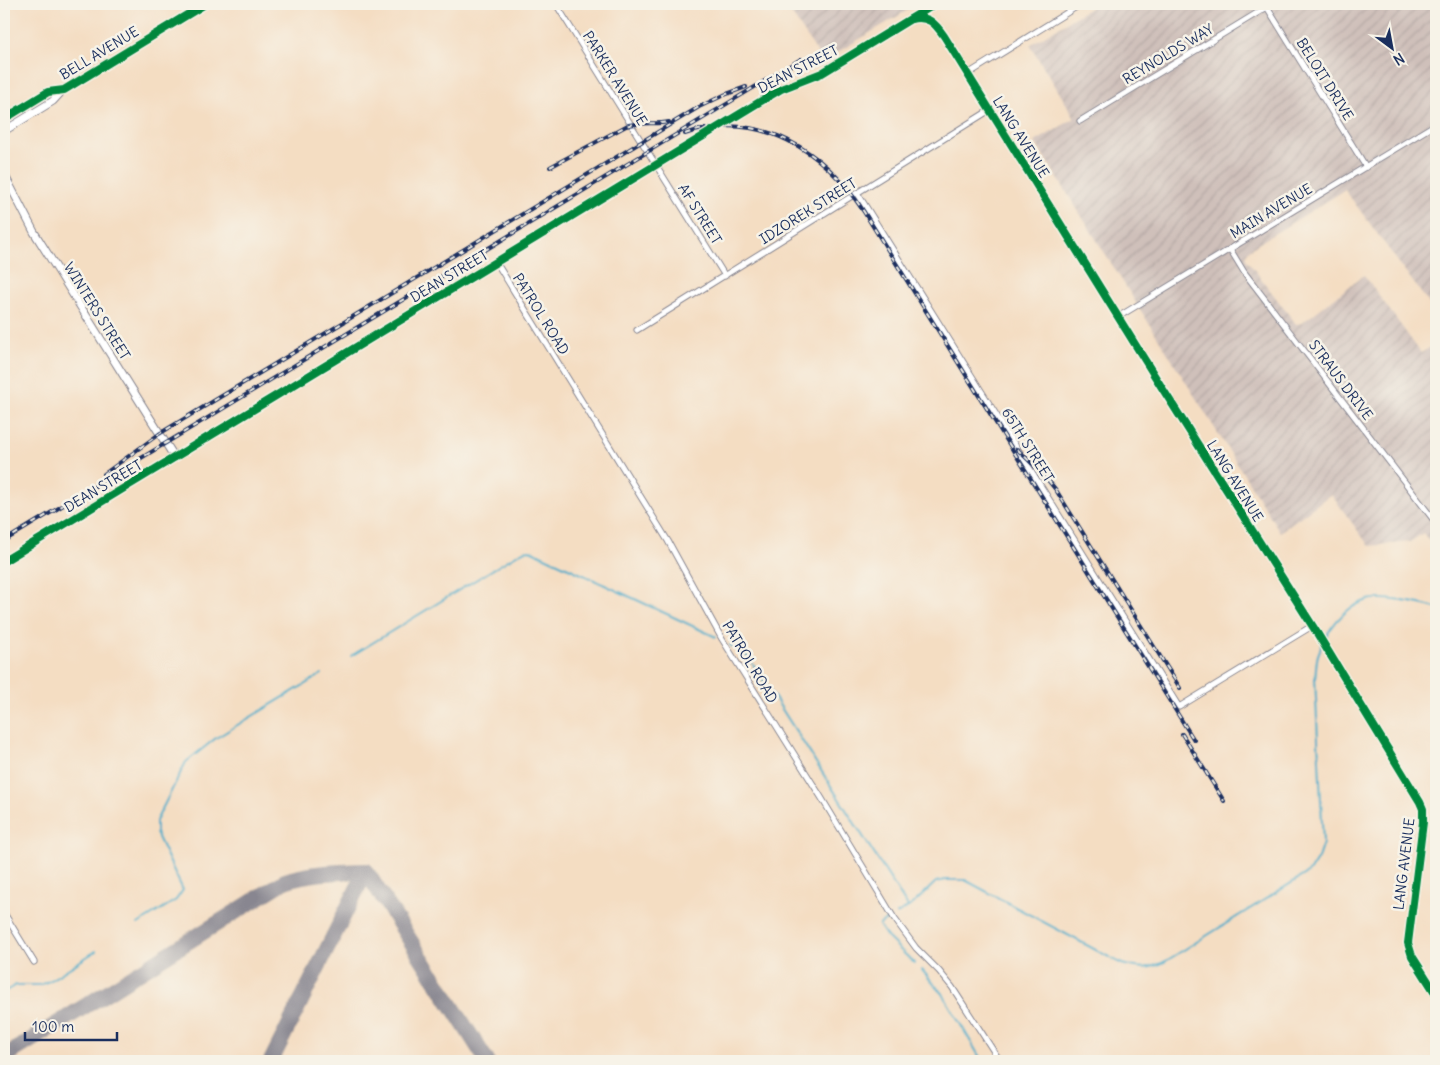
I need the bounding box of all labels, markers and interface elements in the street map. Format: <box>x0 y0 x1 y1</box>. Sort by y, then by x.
street label: REYNOLDS WAY <box>1119 20 1217 88</box>
street label: BELL AVENUE <box>56 22 142 84</box>
north arrow <box>1368 22 1418 72</box>
street label: PARKER AVENUE <box>579 27 651 129</box>
street label: BELOIT DRIVE <box>1293 34 1357 124</box>
street label: DEAN STREET <box>755 41 841 97</box>
text: N <box>1390 49 1408 69</box>
street label: LANG AVENUE <box>989 93 1053 181</box>
street label: IDZOREK STREET <box>756 174 860 248</box>
street label: MAIN AVENUE <box>1227 179 1315 243</box>
street label: AF STREET <box>674 180 726 248</box>
street label: DEAN STREET <box>407 246 491 306</box>
street label: WINTERS STREET <box>60 259 134 363</box>
street label: PATROL ROAD <box>509 270 573 358</box>
street label: STRAUS DRIVE <box>1305 336 1377 424</box>
street label: 65TH STREET <box>998 404 1058 486</box>
street label: LANG AVENUE <box>1203 437 1267 525</box>
street label: DEAN STREET <box>61 456 145 516</box>
street label: PATROL ROAD <box>718 618 782 706</box>
street label: LANG AVENUE <box>1389 817 1419 911</box>
scale bar <box>25 1010 118 1042</box>
text: 100 m <box>32 1017 74 1036</box>

